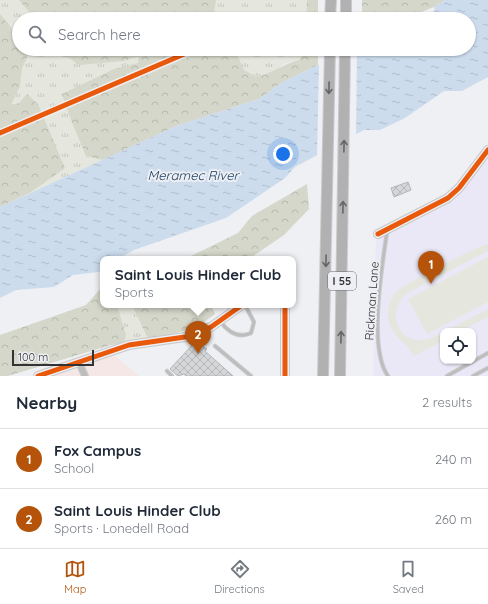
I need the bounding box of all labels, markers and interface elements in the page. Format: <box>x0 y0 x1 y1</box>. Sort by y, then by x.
search box <box>12 12 476 56</box>
icon: search <box>26 23 48 45</box>
text: Search here <box>58 25 141 44</box>
one-way arrow <box>325 81 333 94</box>
one-way arrow <box>340 140 348 153</box>
your location <box>273 144 293 164</box>
water label: Meramec River <box>148 167 240 183</box>
one-way arrow <box>339 201 347 214</box>
pin: 1 <box>418 251 444 284</box>
one-way arrow <box>322 254 330 267</box>
popup <box>100 256 296 308</box>
street label: Rickman Lane <box>361 261 382 341</box>
text: Saint Louis Hinder Club <box>115 265 281 284</box>
road number: I 55 <box>328 272 356 290</box>
text: Sports <box>115 284 154 300</box>
pin: 2 <box>185 321 211 354</box>
map controls <box>440 328 476 364</box>
button: locate <box>440 328 476 364</box>
one-way arrow <box>337 331 345 344</box>
scale bar <box>12 348 94 367</box>
text: 100 m <box>18 350 48 364</box>
text: Nearby <box>16 392 77 413</box>
text: 2 results <box>422 394 472 410</box>
text: Fox Campus <box>54 441 141 460</box>
text: 1 <box>26 451 32 467</box>
text: 240 m <box>435 451 472 467</box>
text: School <box>54 460 94 476</box>
text: Saint Louis Hinder Club <box>54 501 221 520</box>
text: 2 <box>25 511 33 527</box>
text: 260 m <box>435 511 472 527</box>
text: Sports · Lonedell Road <box>54 520 189 536</box>
tab: Map <box>64 558 86 596</box>
tab: Directions <box>214 558 265 596</box>
tab: Saved <box>393 558 424 596</box>

